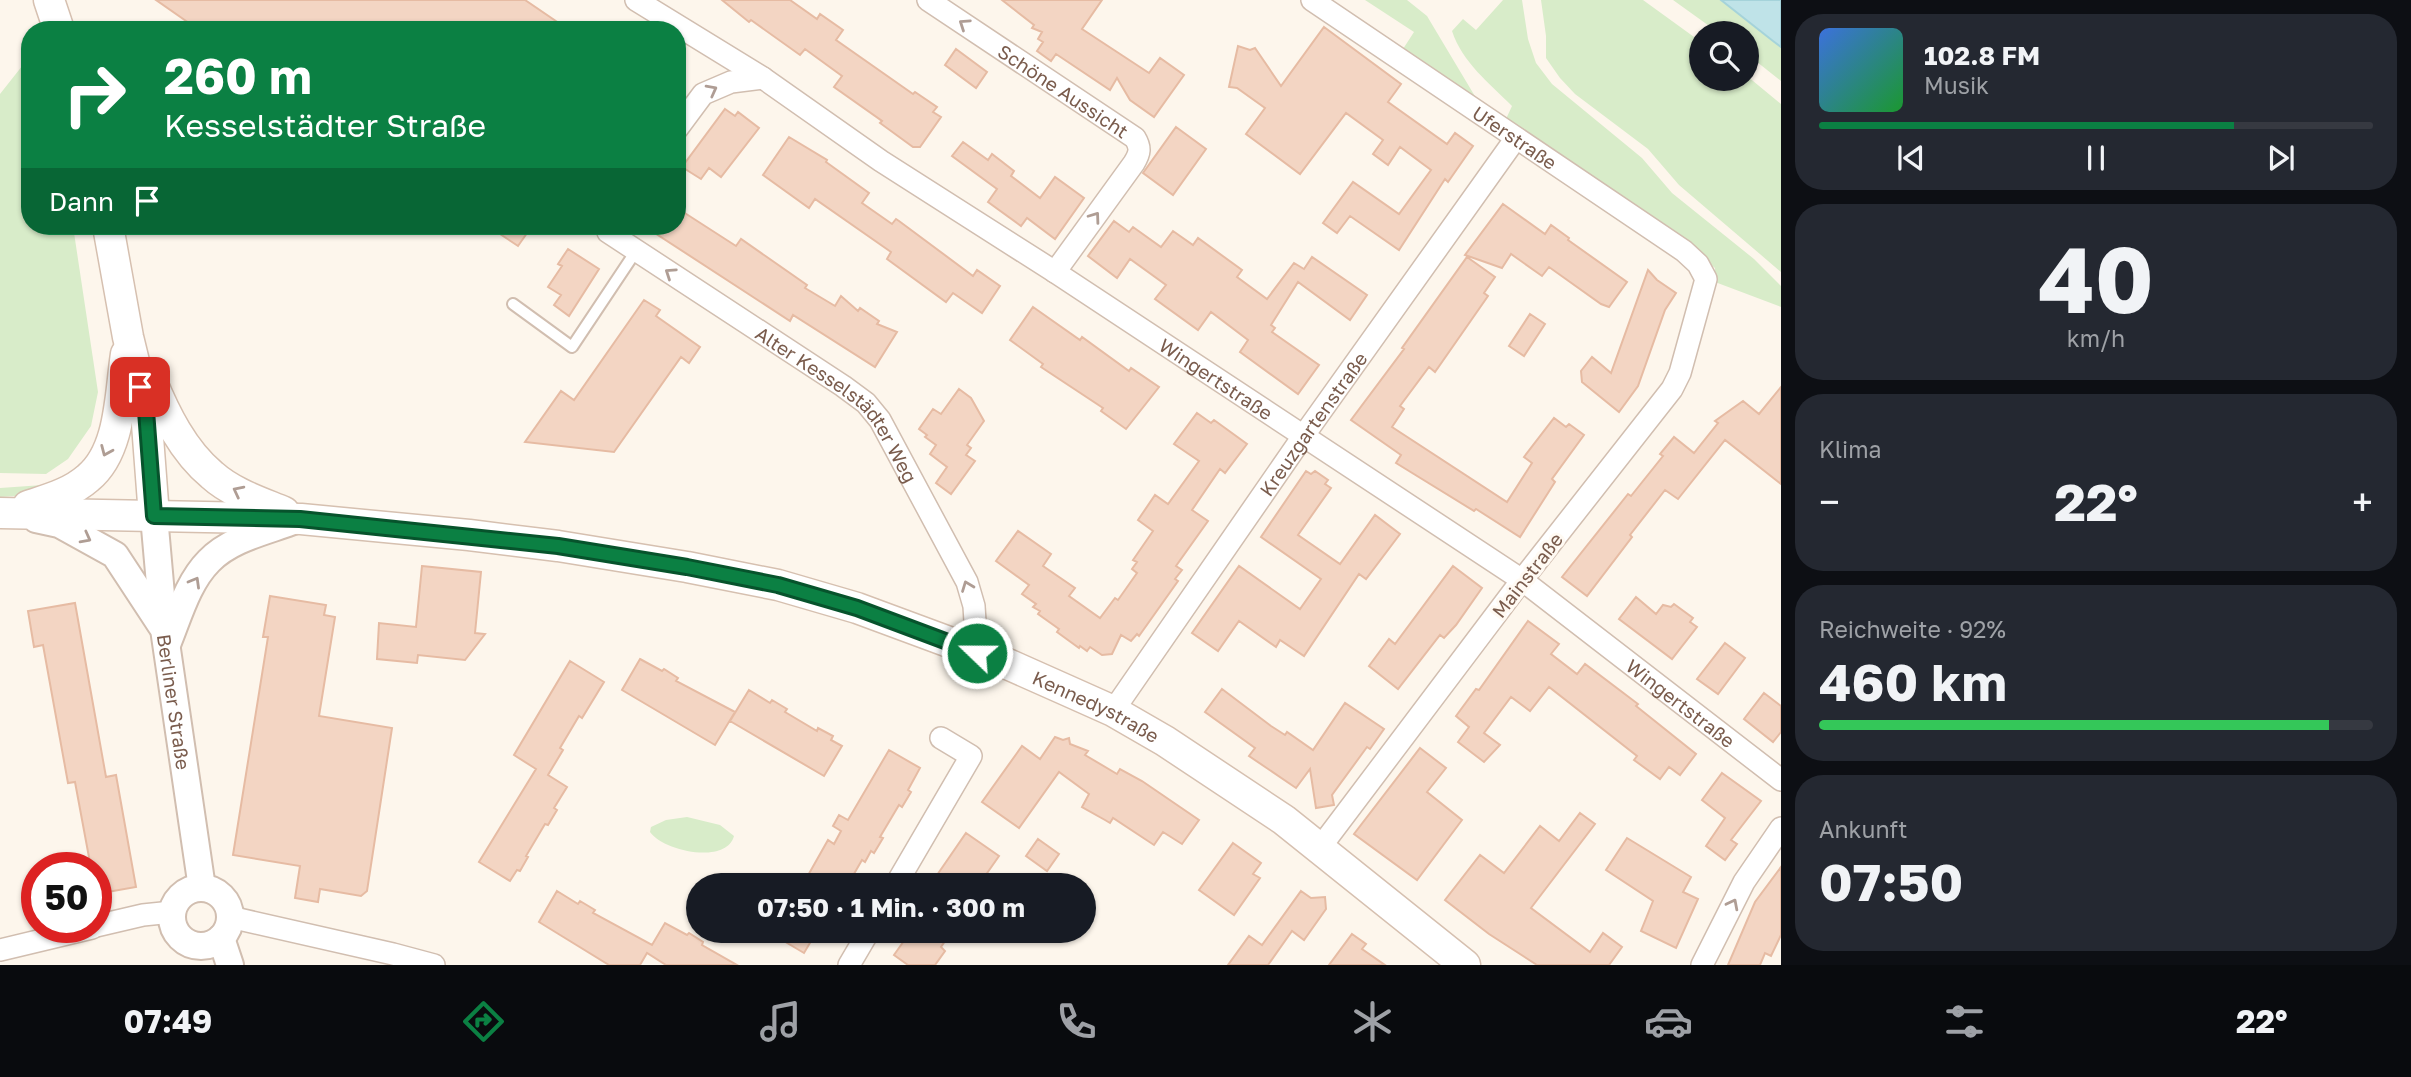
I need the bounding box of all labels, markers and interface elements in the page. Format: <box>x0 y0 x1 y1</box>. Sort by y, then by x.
one-way arrow <box>959 20 972 32</box>
map controls <box>1689 21 1759 91</box>
button: search <box>1689 21 1759 91</box>
street label: Schöne Aussicht <box>994 39 1133 142</box>
text: 102.8 FM <box>1924 40 2040 71</box>
text: 260 m <box>164 46 312 105</box>
icon: right <box>49 49 140 140</box>
text: Musik <box>1924 71 1989 99</box>
one-way arrow <box>705 85 718 99</box>
street label: Uferstraße <box>1469 100 1562 174</box>
text: Kesselstädter Straße <box>164 106 486 144</box>
icon: previous <box>1892 139 1930 177</box>
icon: pause <box>2077 139 2115 177</box>
icon: next <box>2262 139 2300 177</box>
icon: arrive <box>128 182 166 220</box>
text: Dann <box>49 186 114 217</box>
one-way arrow <box>1087 212 1099 224</box>
text: 40 <box>2038 224 2154 333</box>
one-way arrow <box>664 269 677 282</box>
street label: Alter Kesselstädter Weg <box>752 321 923 486</box>
text: km/h <box>2067 324 2125 352</box>
street label: Wingertstraße <box>1155 333 1277 424</box>
street label: Kreuzgartenstraße <box>1254 347 1371 500</box>
pin <box>110 357 170 417</box>
icon: arrive <box>121 368 159 406</box>
text: Klima <box>1819 435 1882 463</box>
one-way arrow <box>101 445 115 457</box>
text: 22° <box>2054 470 2138 532</box>
text: − <box>1819 479 1840 524</box>
text: + <box>2352 479 2373 524</box>
one-way arrow <box>233 486 245 500</box>
street label: Mainstraße <box>1487 528 1567 622</box>
one-way arrow <box>79 530 91 543</box>
one-way arrow <box>187 576 200 589</box>
one-way arrow <box>961 580 975 593</box>
text: Reichweite · 92% <box>1819 615 2006 643</box>
position arrow <box>940 616 1014 690</box>
street label: Berliner Straße <box>153 632 196 771</box>
text: 460 km <box>1819 650 2007 712</box>
street label: Wingertstraße <box>1622 654 1740 752</box>
street label: Kennedystraße <box>1029 665 1164 747</box>
text: Ankunft <box>1819 815 1907 843</box>
text: 07:50 <box>1819 850 1963 912</box>
speed limit sign: 50 <box>21 852 112 943</box>
text: 07:50 · 1 Min. · 300 m <box>757 892 1025 923</box>
one-way arrow <box>1724 899 1738 911</box>
icon: directions <box>459 997 508 1046</box>
icon: music <box>756 997 805 1046</box>
icon: phone <box>1052 997 1101 1046</box>
icon: climate <box>1348 997 1397 1046</box>
icon: car <box>1644 997 1693 1046</box>
icon: filters <box>1940 997 1989 1046</box>
text: 07:49 <box>124 1002 212 1040</box>
text: 22° <box>2236 1002 2287 1040</box>

